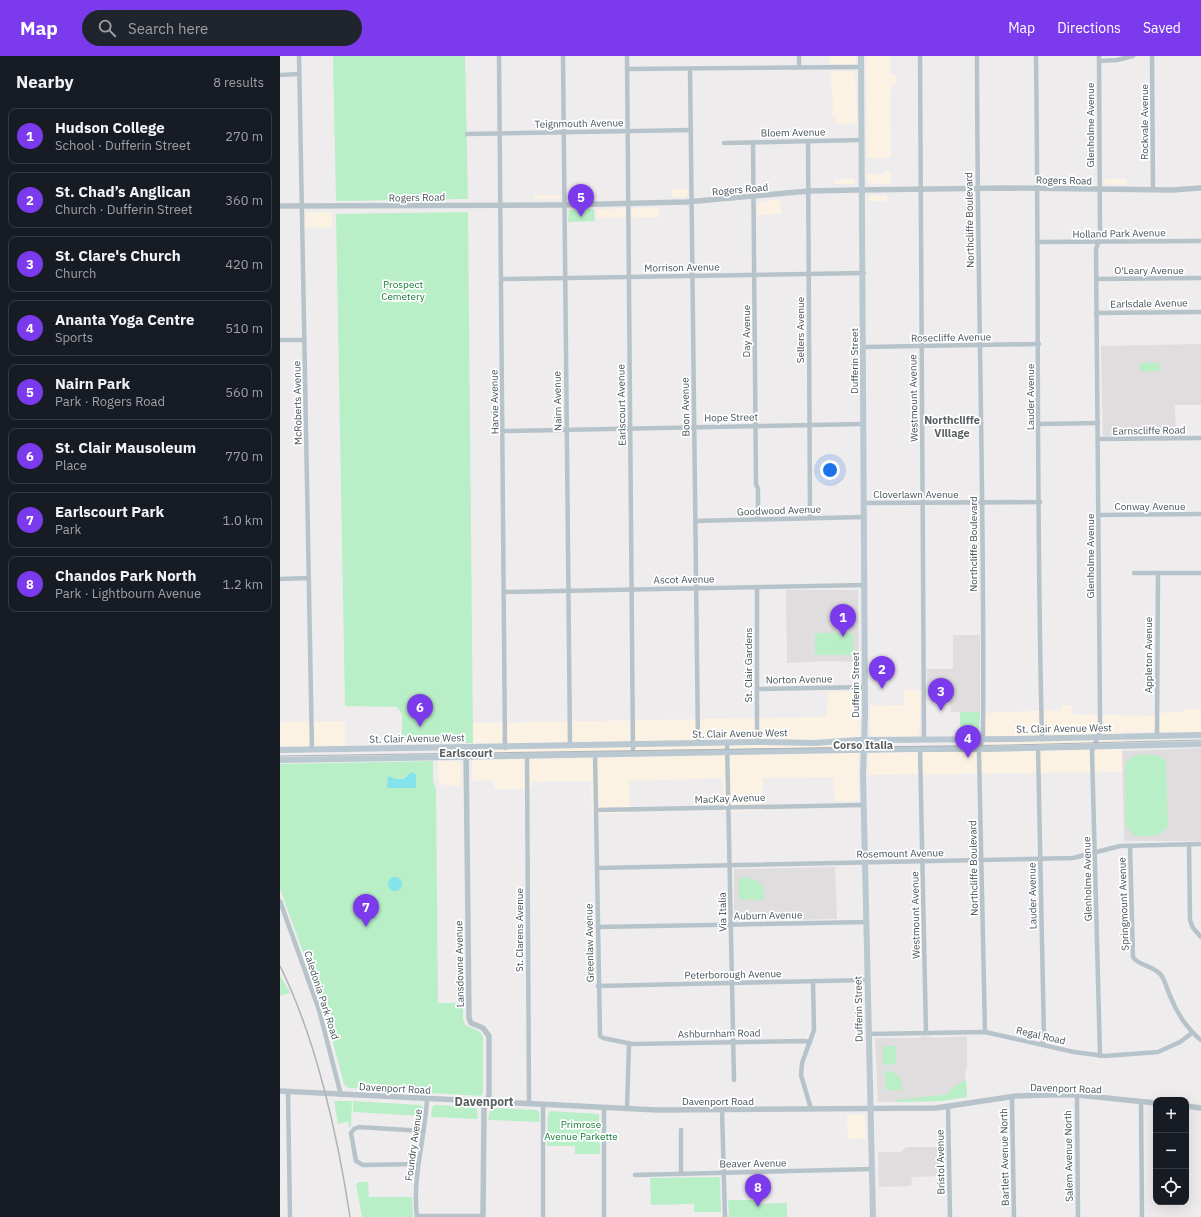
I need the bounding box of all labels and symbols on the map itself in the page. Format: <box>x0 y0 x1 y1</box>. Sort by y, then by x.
street label: Glenholme Avenue <box>1084 82 1097 167</box>
street label: Rockvale Avenue <box>1138 83 1151 160</box>
street label: Teignmouth Avenue <box>534 116 624 131</box>
street label: Bloem Avenue <box>760 125 826 140</box>
street label: Northcliffe Boulevard <box>962 172 977 268</box>
street label: Rogers Road <box>1036 174 1092 187</box>
street label: Rogers Road <box>711 181 769 198</box>
pin: 5 <box>568 184 594 217</box>
street label: Rogers Road <box>389 191 445 204</box>
street label: Holland Park Avenue <box>1072 226 1166 241</box>
street label: Morrison Avenue <box>644 260 720 275</box>
street label: O'Leary Avenue <box>1114 264 1184 277</box>
park label: Prospect Cemetery <box>381 278 425 303</box>
street label: Sellers Avenue <box>794 296 807 363</box>
street label: Earlsdale Avenue <box>1110 296 1188 311</box>
street label: Day Avenue <box>740 304 753 357</box>
street label: Dufferin Street <box>848 328 861 394</box>
street label: Rosecliffe Avenue <box>911 330 992 345</box>
street label: Westmount Avenue <box>906 354 921 442</box>
street label: McRoberts Avenue <box>290 360 305 445</box>
street label: Lauder Avenue <box>1024 363 1037 430</box>
street label: Earlscourt Avenue <box>614 364 629 446</box>
street label: Harvie Avenue <box>487 369 502 435</box>
street label: Nairn Avenue <box>550 370 565 431</box>
street label: Boon Avenue <box>678 377 693 437</box>
street label: Hope Street <box>704 411 758 424</box>
district label: Northcliffe Village <box>924 413 980 440</box>
street label: Earnscliffe Road <box>1112 423 1186 438</box>
your location <box>820 460 840 480</box>
street label: Cloverlawn Avenue <box>873 488 959 501</box>
street label: Northcliffe Boulevard <box>967 496 980 592</box>
street label: Conway Avenue <box>1114 500 1186 513</box>
street label: Goodwood Avenue <box>737 503 822 518</box>
street label: Glenholme Avenue <box>1084 513 1097 598</box>
street label: Ascot Avenue <box>653 572 715 587</box>
pin: 1 <box>830 604 856 637</box>
street label: Appleton Avenue <box>1142 616 1155 693</box>
street label: St. Clair Gardens <box>742 627 755 702</box>
street label: Dufferin Street <box>849 652 862 718</box>
pin: 2 <box>869 656 895 689</box>
street label: Norton Avenue <box>765 672 833 687</box>
pin: 3 <box>928 678 954 711</box>
pin: 6 <box>407 694 433 727</box>
street label: St. Clair Avenue West <box>1016 721 1112 736</box>
pin: 4 <box>955 725 981 758</box>
street label: St. Clair Avenue West <box>692 726 788 741</box>
street label: St. Clair Avenue West <box>369 731 465 746</box>
district label: Corso Italia <box>833 738 893 752</box>
district label: Earlscourt <box>439 746 493 760</box>
street label: MacKay Avenue <box>694 791 766 806</box>
street label: Northcliffe Boulevard <box>966 820 981 916</box>
street label: Glenholme Avenue <box>1080 836 1095 922</box>
street label: Rosemount Avenue <box>856 846 944 861</box>
street label: Springmount Avenue <box>1115 856 1132 951</box>
street label: Lauder Avenue <box>1025 862 1040 929</box>
street label: Westmount Avenue <box>908 871 923 959</box>
street label: St. Clarens Avenue <box>513 887 526 972</box>
street label: Via Italia <box>716 891 729 932</box>
pin: 7 <box>353 894 379 927</box>
street label: Greenlaw Avenue <box>582 903 597 982</box>
street label: Auburn Avenue <box>734 908 803 923</box>
street label: Lansdowne Avenue <box>452 920 467 1008</box>
street label: Caledonia Park Road <box>301 949 342 1041</box>
street label: Peterborough Avenue <box>684 967 782 982</box>
street label: Dufferin Street <box>851 975 866 1042</box>
street label: Regal Road <box>1015 1023 1067 1047</box>
street label: Ashburnham Road <box>677 1026 761 1041</box>
street label: Davenport Road <box>359 1080 431 1097</box>
street label: Davenport Road <box>1030 1081 1102 1096</box>
district label: Davenport <box>455 1094 514 1109</box>
street label: Davenport Road <box>682 1095 754 1108</box>
street label: Foundry Avenue <box>402 1108 425 1182</box>
street label: Bartlett Avenue North <box>997 1108 1012 1206</box>
street label: Salem Avenue North <box>1061 1110 1076 1202</box>
park label: Primrose Avenue Parkette <box>544 1118 618 1143</box>
street label: Bristol Avenue <box>933 1129 948 1195</box>
street label: Beaver Avenue <box>719 1156 787 1171</box>
pin: 8 <box>745 1174 771 1207</box>

